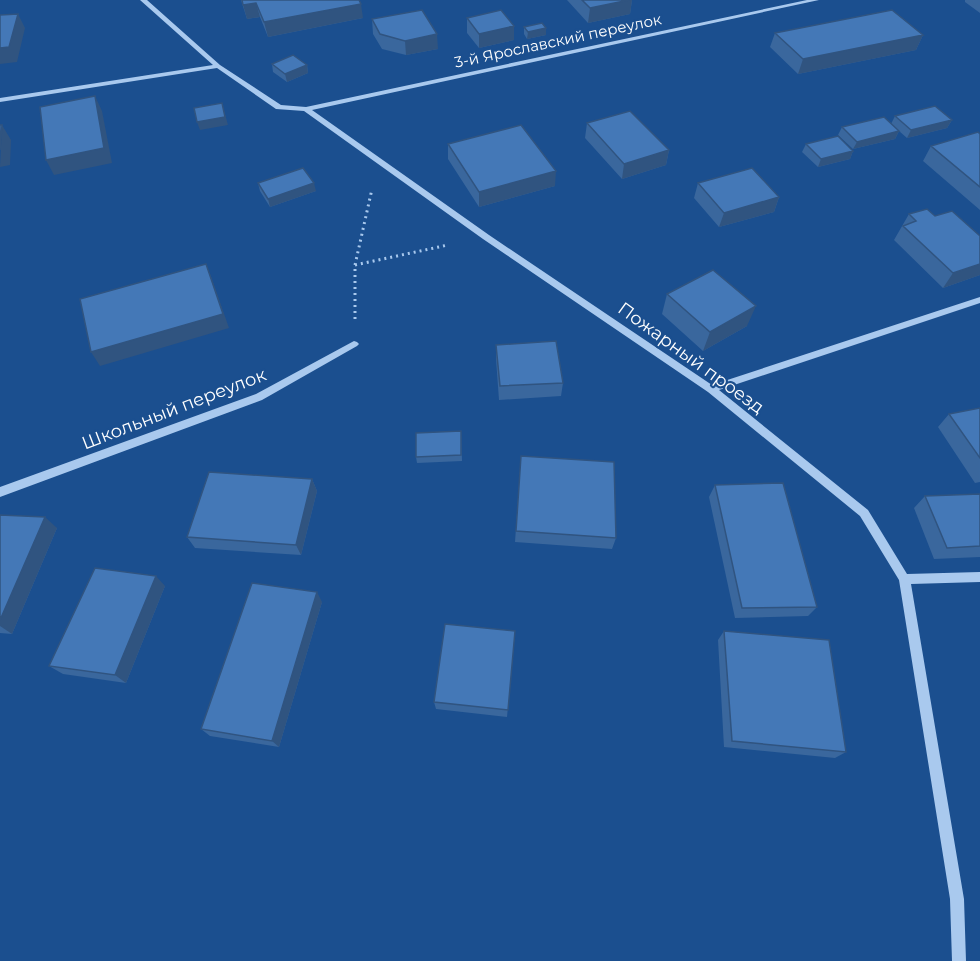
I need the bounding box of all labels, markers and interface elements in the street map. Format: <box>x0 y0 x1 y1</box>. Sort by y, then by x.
street label: 3-й Ярославский переулок <box>453 9 663 72</box>
street label: Пожарный проезд <box>614 298 769 419</box>
street label: Школьный переулок <box>79 363 270 454</box>

